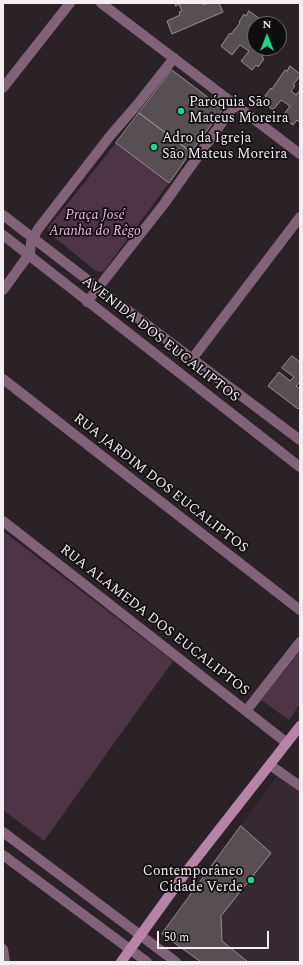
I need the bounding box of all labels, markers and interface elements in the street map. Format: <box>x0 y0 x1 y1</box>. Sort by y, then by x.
north arrow <box>247 16 287 56</box>
text: N <box>263 16 271 33</box>
place label: Paróquia São Mateus Moreira <box>189 95 289 128</box>
marker: Paróquia São Mateus Moreira <box>176 106 186 116</box>
place label: Adro da Igreja São Mateus Moreira <box>162 131 287 164</box>
marker: Adro da Igreja São Mateus Moreira <box>149 142 159 152</box>
park label: Praça José Aranha do Rêgo <box>49 208 141 240</box>
street label: AVENIDA DOS EUCALIPTOS <box>78 273 242 407</box>
street label: RUA JARDIM DOS EUCALIPTOS <box>69 411 251 557</box>
street label: RUA ALAMEDA DOS EUCALIPTOS <box>56 542 252 700</box>
place label: Contemporâneo Cidade Verde <box>143 864 243 896</box>
marker: Contemporâneo Cidade Verde <box>246 875 256 885</box>
scale bar <box>159 923 271 949</box>
text: 50 m <box>164 928 189 947</box>

